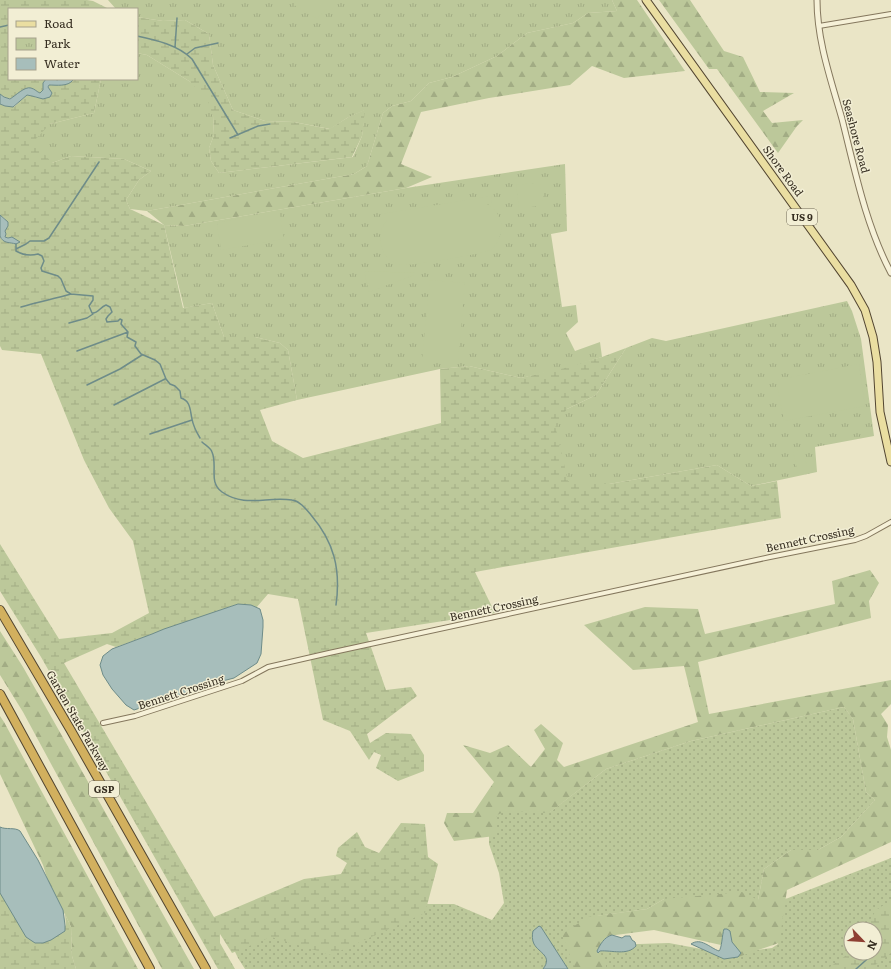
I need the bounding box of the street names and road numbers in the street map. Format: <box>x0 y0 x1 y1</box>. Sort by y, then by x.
street label: Seashore Road <box>839 97 875 175</box>
street label: Shore Road <box>760 142 808 200</box>
road number: US 9 <box>787 209 817 225</box>
street label: Bennett Crossing <box>764 521 856 555</box>
street label: Bennett Crossing <box>448 590 540 624</box>
street label: Garden State Parkway <box>43 667 115 775</box>
street label: Bennett Crossing <box>135 669 227 713</box>
road number: GSP <box>89 781 119 797</box>

